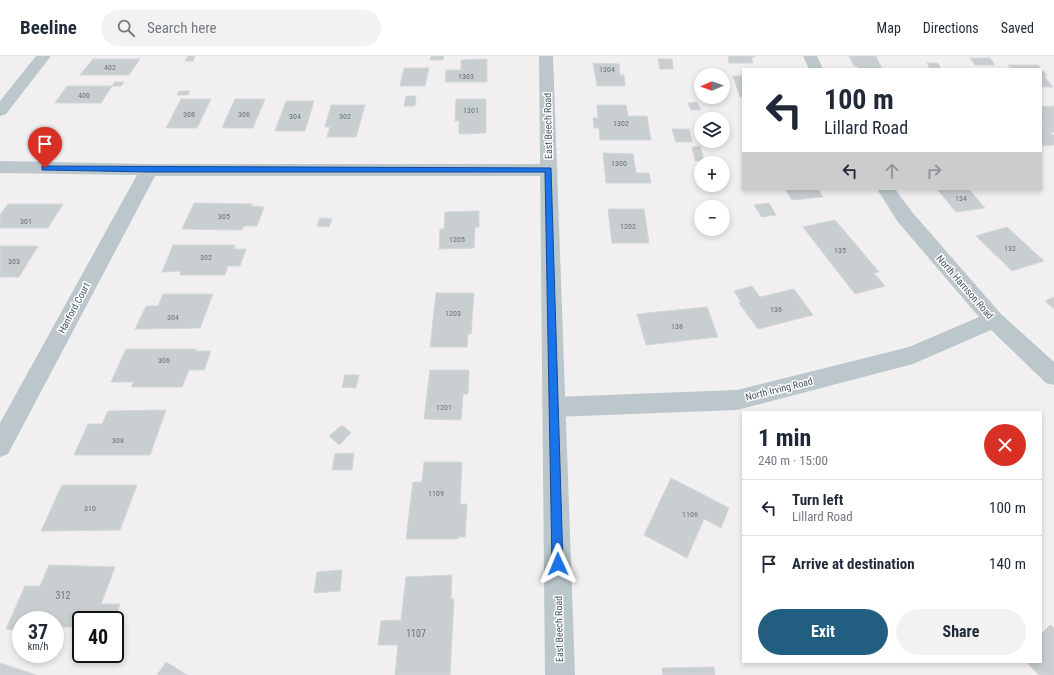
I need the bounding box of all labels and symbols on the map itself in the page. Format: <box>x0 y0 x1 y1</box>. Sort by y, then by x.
house number: 402 <box>104 63 116 72</box>
house number: 1304 <box>599 65 615 74</box>
north arrow <box>694 68 730 104</box>
house number: 1303 <box>458 72 474 81</box>
house number: 400 <box>78 91 90 100</box>
street label: East Beech Road <box>542 93 554 159</box>
house number: 1301 <box>463 106 479 115</box>
house number: 308 <box>183 110 195 119</box>
house number: 306 <box>238 110 250 119</box>
house number: 304 <box>289 112 301 121</box>
house number: 302 <box>339 112 351 121</box>
house number: 1302 <box>613 119 629 128</box>
pin <box>28 127 62 168</box>
house number: 1300 <box>611 159 627 168</box>
house number: 134 <box>955 194 967 203</box>
house number: 305 <box>218 212 230 221</box>
house number: 301 <box>20 217 32 226</box>
house number: 1202 <box>620 222 636 231</box>
house number: 1205 <box>449 235 465 244</box>
house number: 132 <box>1004 244 1016 253</box>
house number: 135 <box>834 246 846 255</box>
house number: 302 <box>200 253 212 262</box>
street label: North Harrison Road <box>934 253 996 321</box>
house number: 303 <box>8 257 20 266</box>
street label: Hanford Court <box>56 281 92 335</box>
house number: 136 <box>770 305 782 314</box>
house number: 1203 <box>445 309 461 318</box>
house number: 304 <box>167 313 179 322</box>
house number: 138 <box>671 322 683 331</box>
house number: 306 <box>158 356 170 365</box>
street label: North Irving Road <box>744 375 814 403</box>
house number: 1201 <box>436 403 452 412</box>
house number: 308 <box>112 436 124 445</box>
house number: 1109 <box>428 489 444 498</box>
house number: 310 <box>84 504 96 513</box>
house number: 1106 <box>682 510 698 519</box>
position arrow <box>537 543 579 585</box>
house number: 312 <box>56 590 70 601</box>
street label: East Beech Road <box>553 596 565 662</box>
speed limit sign: 40 <box>72 611 124 663</box>
house number: 1107 <box>406 628 426 639</box>

